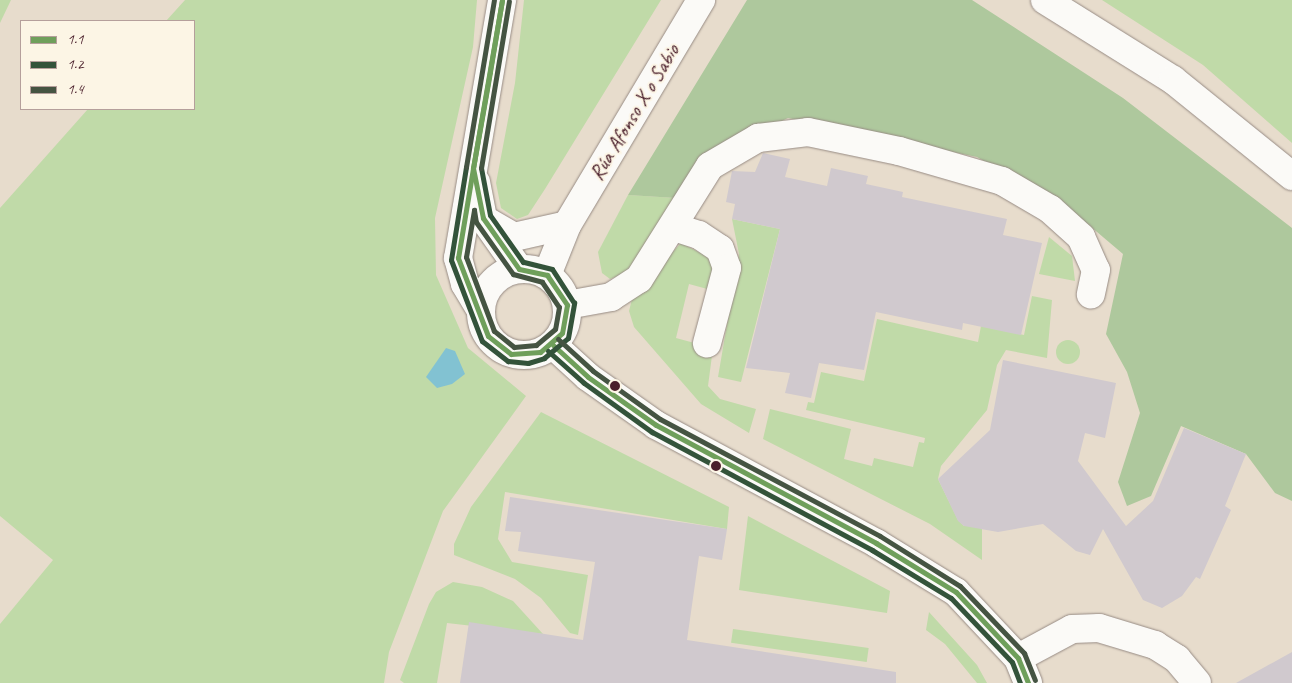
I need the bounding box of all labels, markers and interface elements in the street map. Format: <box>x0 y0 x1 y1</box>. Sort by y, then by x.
legend <box>20 20 195 110</box>
text: 1.1 <box>67 30 83 49</box>
street label: Rúa Afonso X o Sabio <box>583 39 685 185</box>
text: 1.2 <box>67 55 83 74</box>
text: 1.4 <box>67 80 83 99</box>
unlabelled marker <box>610 381 620 391</box>
unlabelled marker <box>711 461 721 471</box>

